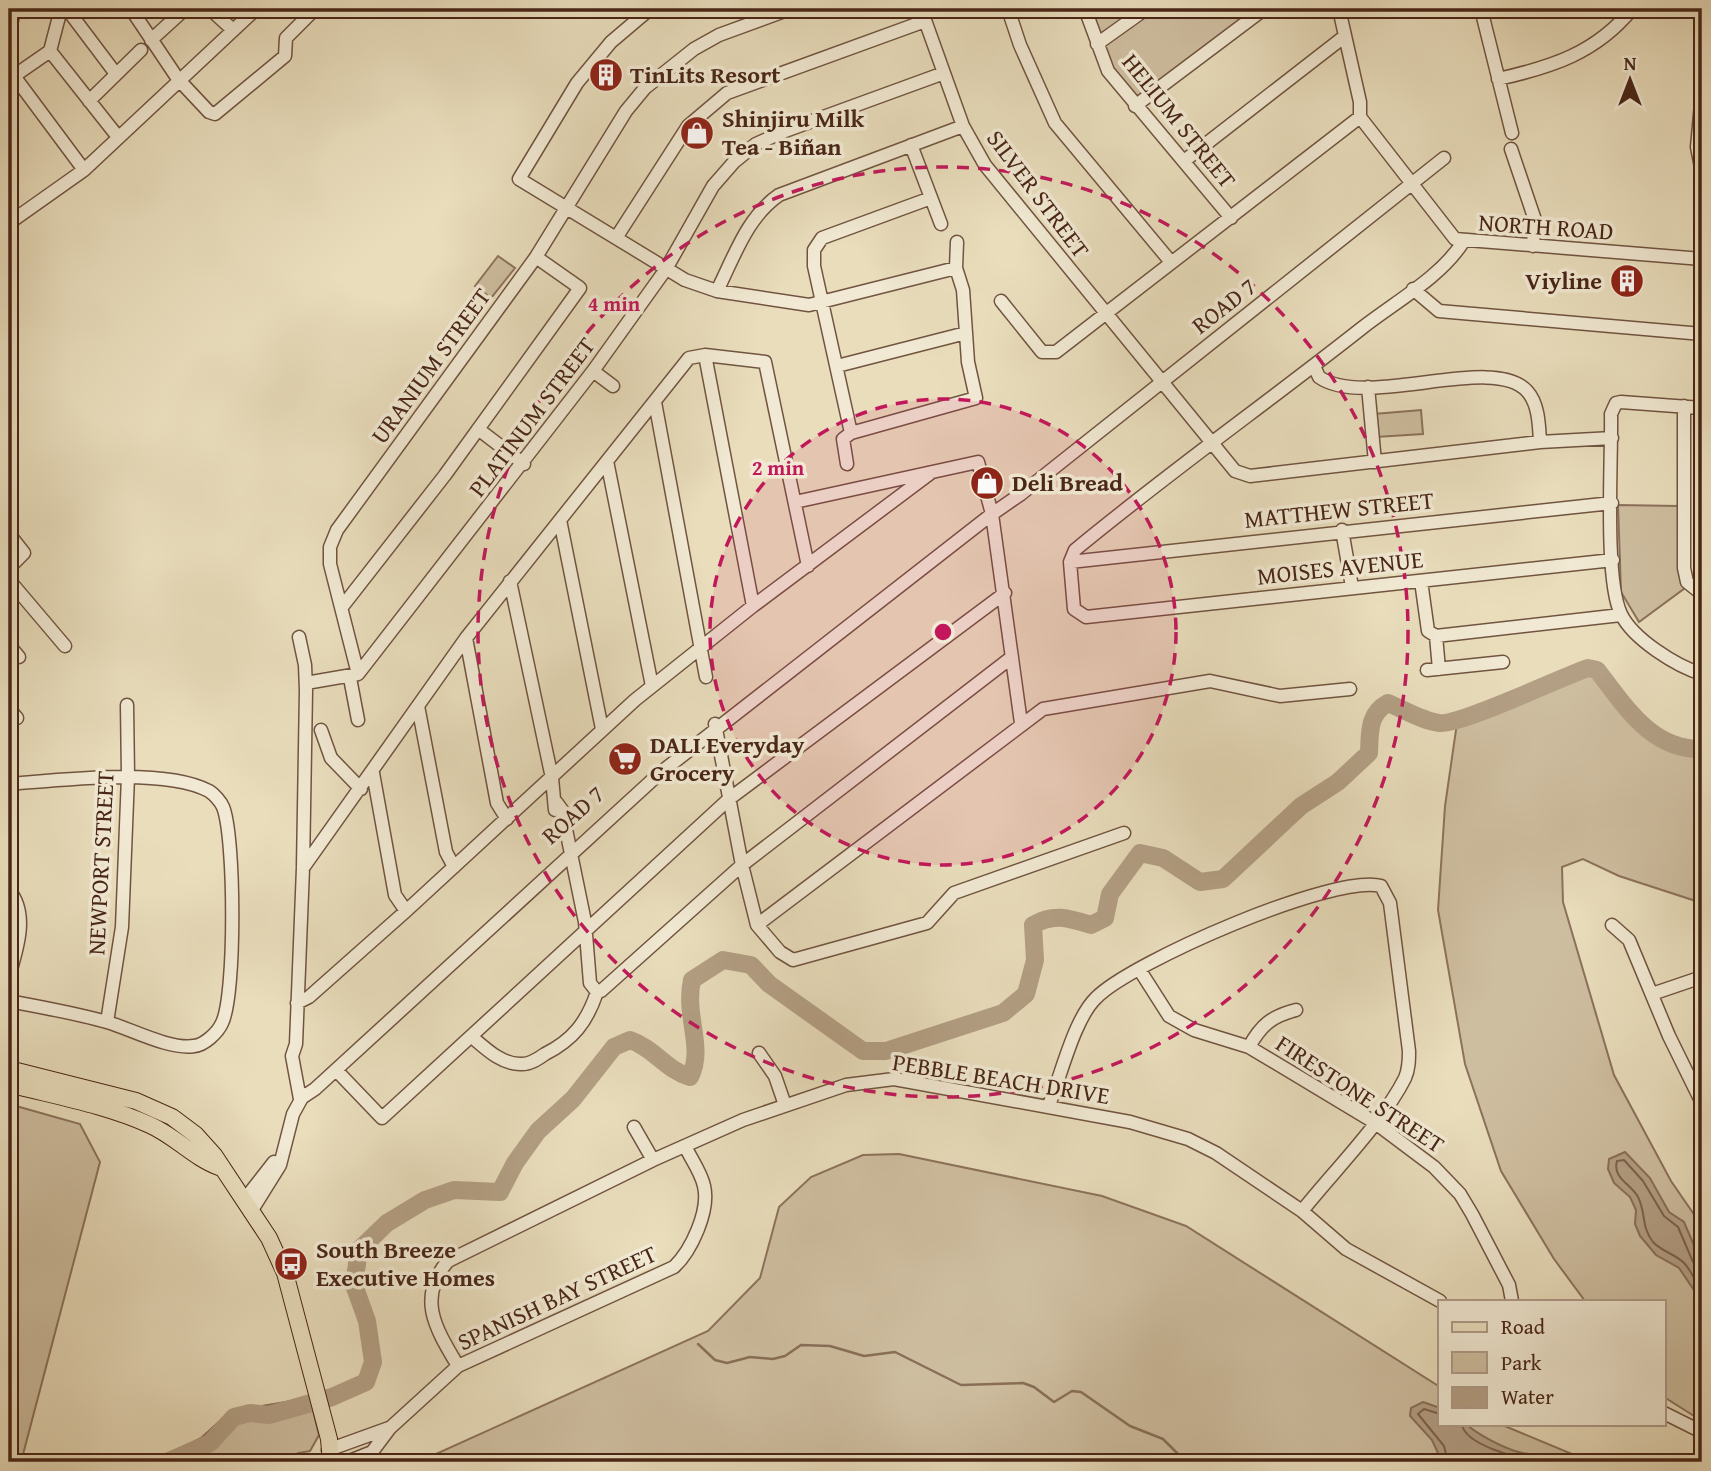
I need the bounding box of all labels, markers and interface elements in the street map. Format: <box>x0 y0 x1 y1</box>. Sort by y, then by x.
street label: HELIUM STREET <box>1114 46 1245 196</box>
north arrow <box>1596 46 1666 116</box>
text: N <box>1624 49 1637 77</box>
building icon: TinLits Resort <box>587 56 625 94</box>
place label: TinLits Resort <box>630 57 780 92</box>
place label: Shinjiru Milk Tea - Biñan <box>722 101 865 164</box>
shop icon: Shinjiru Milk Tea - Biñan <box>678 114 716 152</box>
street label: SILVER STREET <box>979 122 1098 265</box>
street label: NORTH ROAD <box>1477 204 1615 249</box>
building icon: Viyline <box>1608 262 1646 300</box>
place label: Viyline <box>1525 263 1602 298</box>
street label: ROAD 7 <box>1184 269 1263 342</box>
street label: URANIUM STREET <box>362 281 499 451</box>
text: 4 min <box>588 288 641 319</box>
street label: PLATINUM STREET <box>460 329 603 504</box>
text: 2 min <box>752 452 805 483</box>
shop icon: Deli Bread <box>968 464 1006 502</box>
place label: Deli Bread <box>1012 465 1123 500</box>
street label: MATTHEW STREET <box>1242 482 1435 537</box>
street label: MOISES AVENUE <box>1255 541 1425 594</box>
centre of rings <box>931 620 955 644</box>
place label: DALI Everyday Grocery <box>650 727 805 790</box>
supermarket icon: DALI Everyday Grocery <box>606 740 644 778</box>
street label: NEWPORT STREET <box>78 770 123 956</box>
street label: ROAD 7 <box>534 777 612 852</box>
street label: FIRESTONE STREET <box>1269 1026 1451 1161</box>
street label: PEBBLE BEACH DRIVE <box>890 1044 1112 1113</box>
place label: South Breeze Executive Homes <box>316 1232 495 1295</box>
street label: SPANISH BAY STREET <box>451 1236 662 1359</box>
bus stop icon: South Breeze Executive Homes <box>272 1245 310 1283</box>
legend <box>1438 1300 1666 1426</box>
text: Road <box>1501 1311 1546 1342</box>
text: Park <box>1501 1347 1542 1378</box>
text: Water <box>1501 1381 1554 1412</box>

